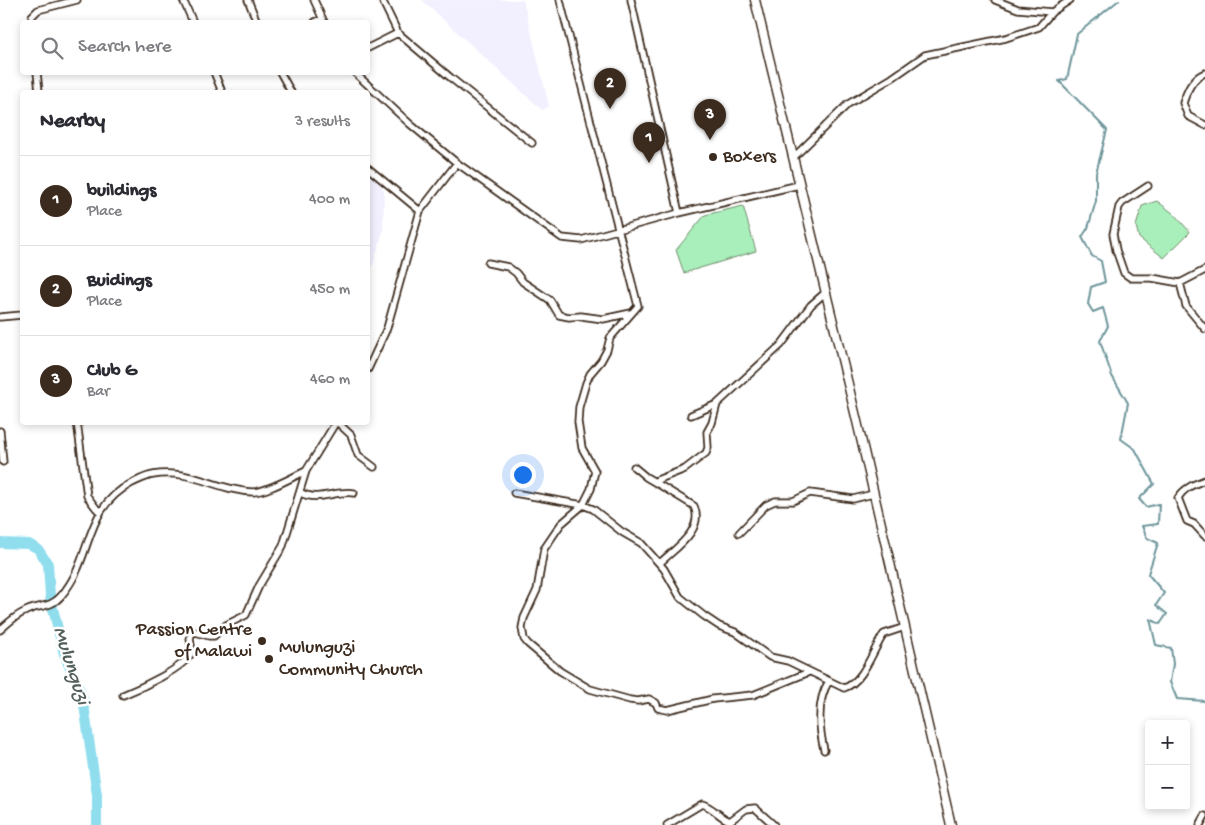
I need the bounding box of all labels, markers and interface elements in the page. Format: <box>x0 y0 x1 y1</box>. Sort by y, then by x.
search box <box>20 20 370 75</box>
icon: search <box>38 34 66 62</box>
text: Search here <box>78 36 172 59</box>
pin: 2 <box>594 68 626 109</box>
pin: 3 <box>694 99 726 140</box>
text: Nearby <box>40 110 105 135</box>
text: 3 results <box>295 113 350 132</box>
pin: 1 <box>633 122 665 163</box>
place label: Boxers <box>722 146 777 169</box>
marker: Boxers <box>707 151 719 163</box>
text: buildings <box>87 180 156 203</box>
text: 1 <box>53 191 59 210</box>
text: 400 m <box>309 191 350 210</box>
text: Place <box>87 203 122 222</box>
text: Buidings <box>87 270 152 293</box>
text: 2 <box>52 281 60 300</box>
text: 450 m <box>310 281 350 300</box>
text: Place <box>87 293 122 312</box>
text: Club G <box>87 360 137 383</box>
text: 3 <box>52 371 60 390</box>
text: 460 m <box>310 371 350 390</box>
text: Bar <box>87 383 110 402</box>
your location <box>510 462 536 488</box>
place label: Passion Centre of Malawi <box>135 619 252 664</box>
water label: Mulunguzi <box>47 624 94 710</box>
marker: Passion Centre of Malawi <box>256 635 268 647</box>
place label: Mulunguzi Community Church <box>279 637 423 682</box>
marker: Mulunguzi Community Church <box>263 653 275 665</box>
map controls <box>1145 720 1190 810</box>
button: + <box>1145 720 1190 765</box>
button: − <box>1145 765 1190 810</box>

